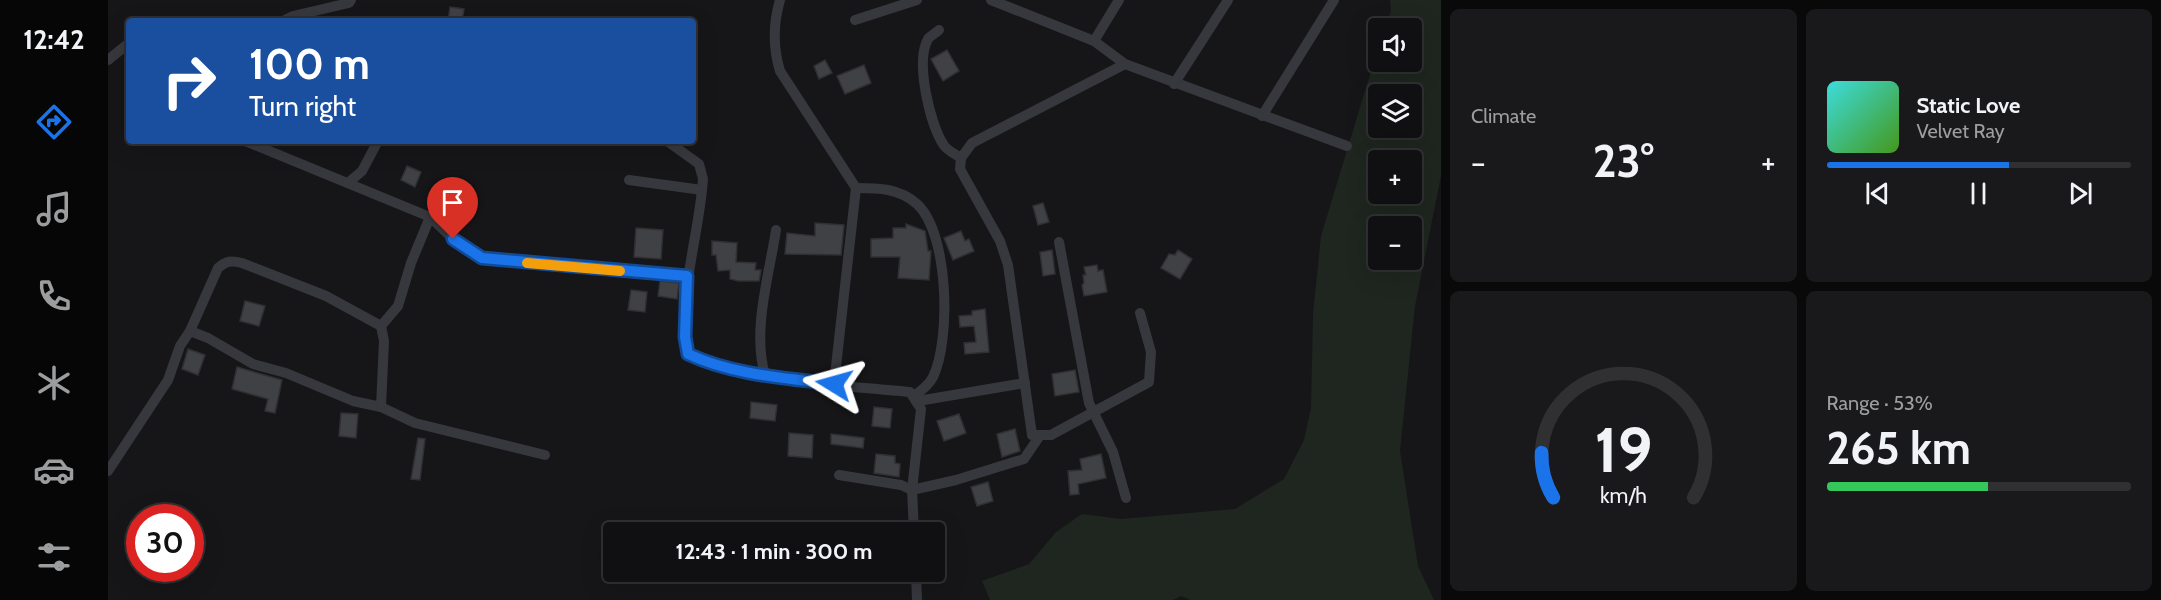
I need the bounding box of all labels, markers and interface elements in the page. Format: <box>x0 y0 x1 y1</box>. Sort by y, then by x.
map controls <box>1368 18 1422 270</box>
button: sound <box>1368 18 1422 72</box>
text: 12:42 <box>23 23 85 56</box>
text: 100 m <box>249 38 370 90</box>
icon: right <box>150 42 228 120</box>
button: layers <box>1368 84 1422 138</box>
text: Turn right <box>249 90 356 123</box>
text: Static Love <box>1917 92 2020 119</box>
icon: directions <box>33 101 75 143</box>
text: Climate <box>1471 104 1536 128</box>
text: Velvet Ray <box>1917 119 2005 143</box>
text: 23° <box>1593 134 1654 188</box>
text: − <box>1471 142 1486 182</box>
text: + <box>1761 142 1775 182</box>
button: + <box>1368 150 1422 204</box>
pin <box>427 177 478 239</box>
icon: previous <box>1861 177 1894 210</box>
icon: pause <box>1962 177 1995 210</box>
icon: next <box>2064 177 2097 210</box>
icon: arrive <box>436 186 469 219</box>
icon: music <box>33 188 75 230</box>
button: − <box>1368 216 1422 270</box>
icon: phone <box>33 275 75 317</box>
position arrow <box>802 352 866 416</box>
icon: climate <box>33 362 75 404</box>
text: Range · 53% <box>1827 391 1933 415</box>
text: 19 <box>1594 412 1652 488</box>
text: 265 km <box>1827 421 1971 475</box>
icon: car <box>33 449 75 491</box>
text: km/h <box>1600 482 1647 508</box>
speed limit sign: 30 <box>126 504 204 582</box>
icon: filters <box>33 536 75 578</box>
text: 12:43 · 1 min · 300 m <box>676 538 872 565</box>

